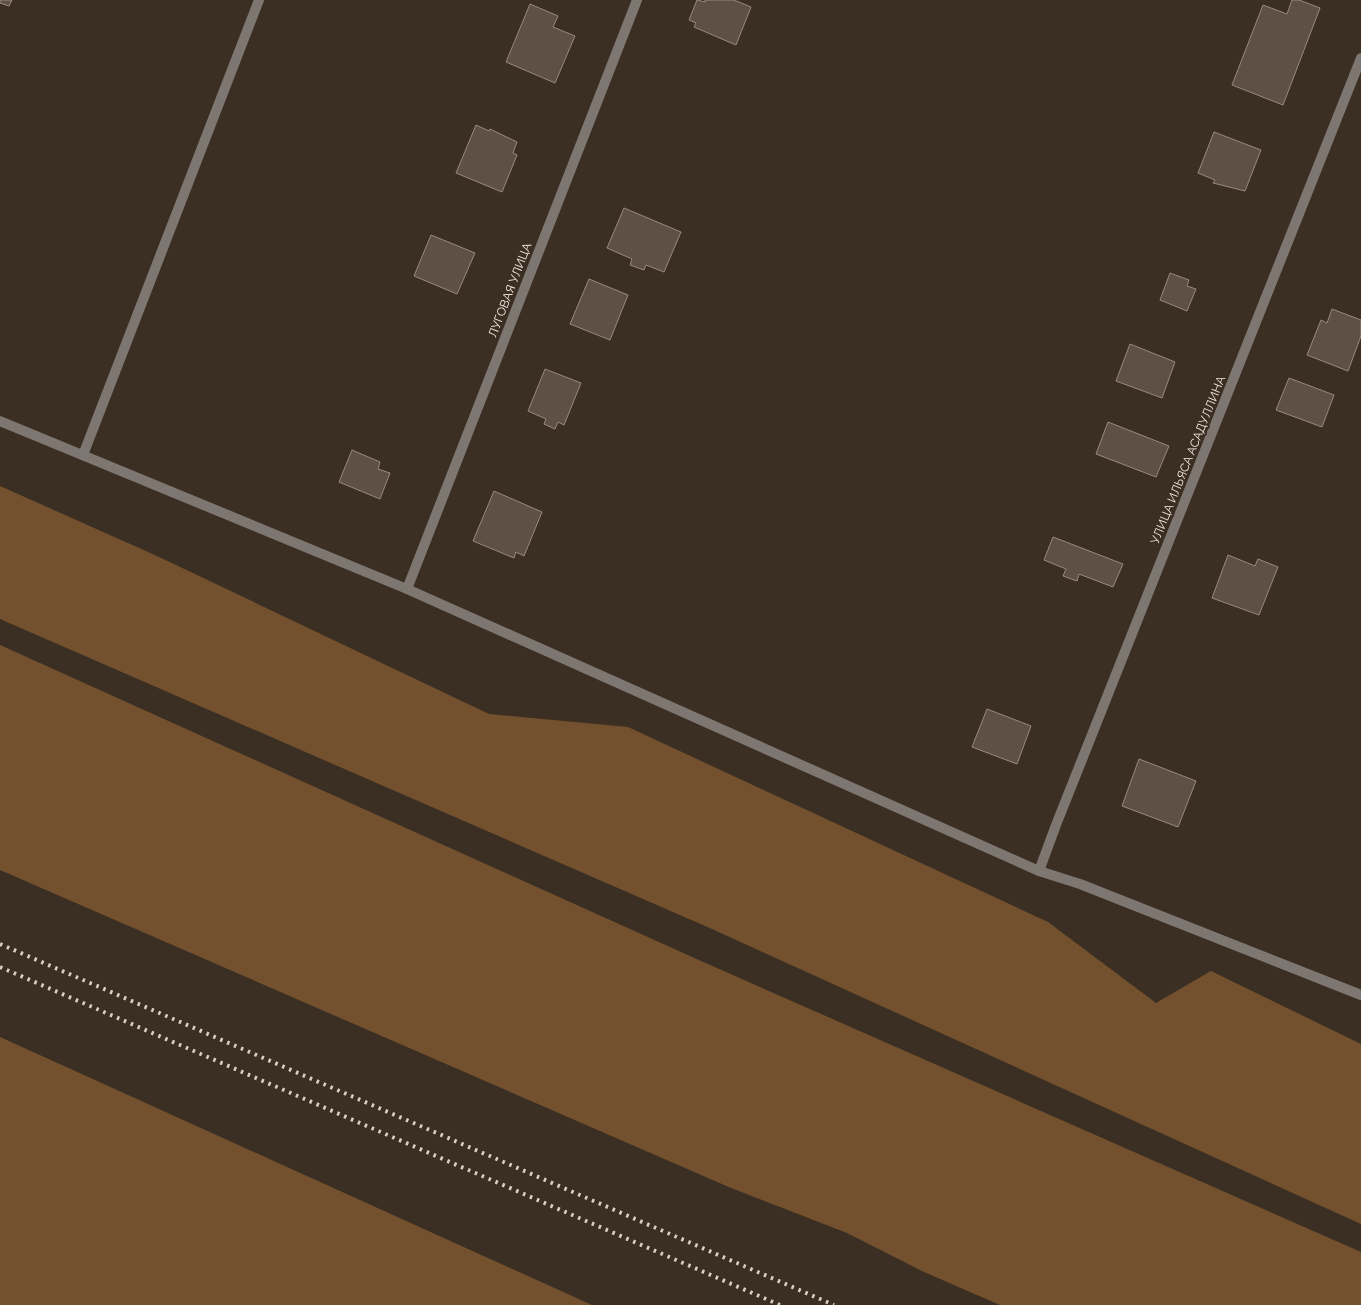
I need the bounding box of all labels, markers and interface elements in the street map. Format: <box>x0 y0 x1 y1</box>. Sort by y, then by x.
street label: ЛУГОВАЯ УЛИЦА <box>486 241 534 339</box>
street label: УЛИЦА ИЛЬЯСА АСАДУЛЛИНА <box>1148 374 1228 546</box>

